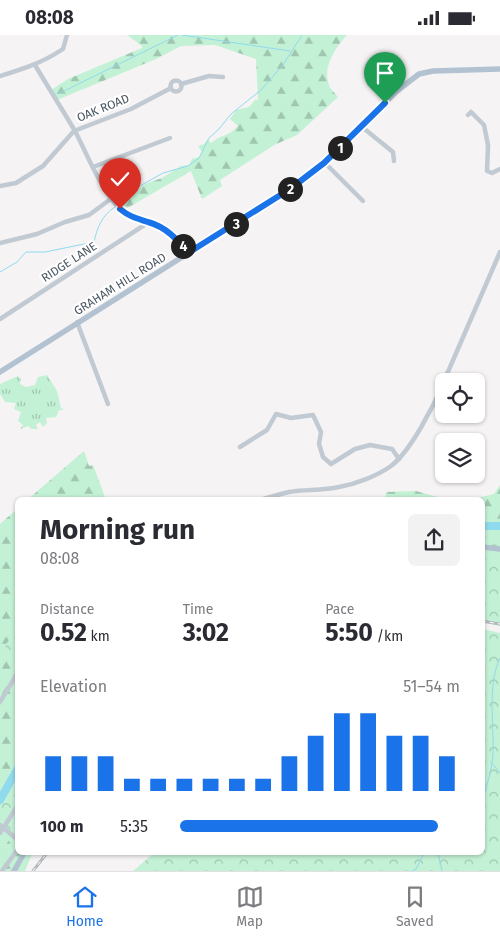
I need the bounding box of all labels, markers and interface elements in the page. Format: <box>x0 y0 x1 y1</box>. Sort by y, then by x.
text: 08:08 <box>25 6 74 29</box>
pin <box>364 52 406 103</box>
icon: arrive <box>371 59 399 87</box>
street label: OAK ROAD <box>75 91 131 125</box>
pin: 1 <box>328 135 352 161</box>
text: 1 <box>337 140 344 157</box>
pin <box>99 158 141 209</box>
icon: check <box>106 165 134 193</box>
pin: 2 <box>278 177 302 201</box>
text: 2 <box>287 181 294 198</box>
pin: 3 <box>224 211 248 237</box>
text: 3 <box>233 216 240 233</box>
pin: 4 <box>170 233 196 259</box>
text: 4 <box>180 238 187 255</box>
street label: RIDGE LANE <box>39 239 99 285</box>
street label: GRAHAM HILL ROAD <box>71 250 169 318</box>
map controls <box>435 373 485 483</box>
button: locate <box>435 373 485 423</box>
button: layers <box>435 433 485 483</box>
text: Morning run <box>40 513 195 546</box>
button: share <box>408 514 460 566</box>
text: 08:08 <box>40 549 79 568</box>
text: Distance <box>40 601 94 618</box>
text: Time <box>183 601 213 618</box>
text: Pace <box>325 601 354 618</box>
text: 0.52 <box>40 618 87 648</box>
text: 3:02 <box>183 618 229 648</box>
text: 5:50 <box>325 618 373 648</box>
text: km <box>87 628 110 645</box>
text: /km <box>373 628 403 645</box>
text: Elevation <box>40 677 107 696</box>
text: 51–54 m <box>403 677 460 696</box>
text: 100 m <box>40 817 83 836</box>
text: 5:35 <box>120 817 148 836</box>
tab: Home <box>66 883 103 930</box>
tab: Map <box>236 883 264 930</box>
tab: Saved <box>396 883 434 930</box>

